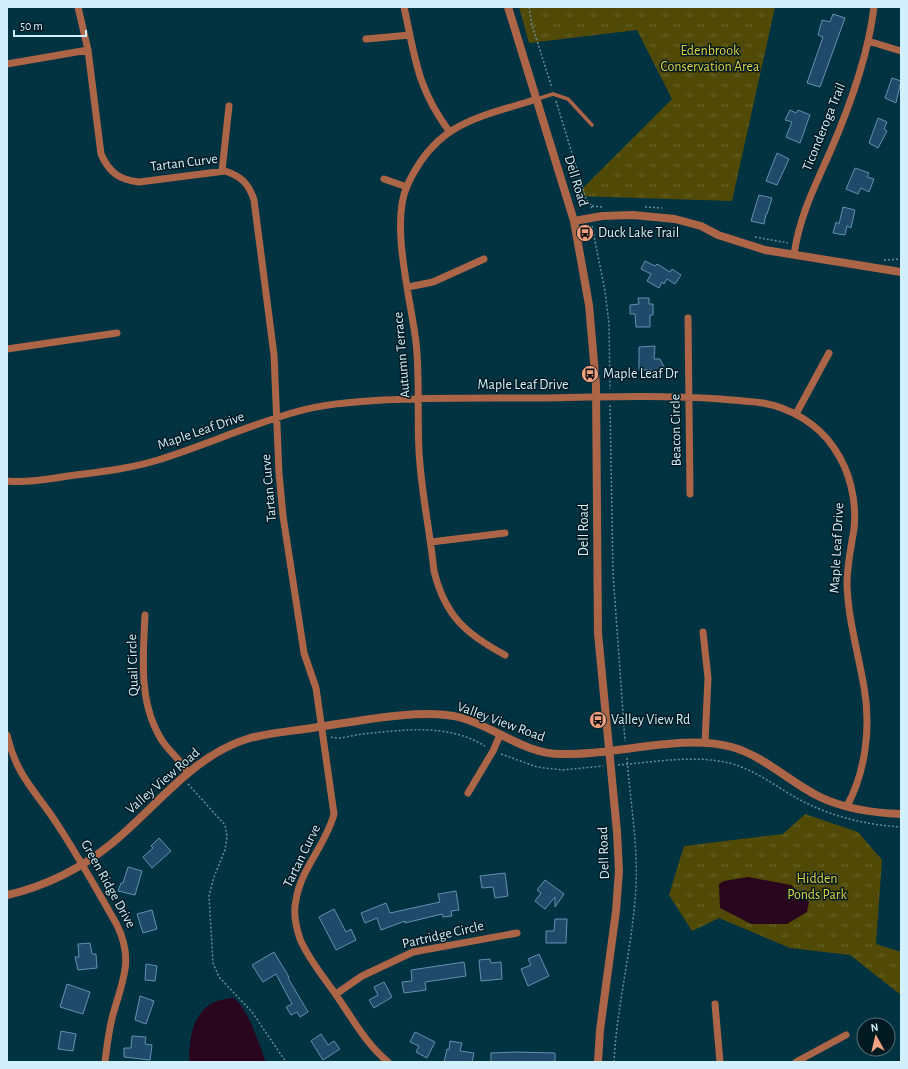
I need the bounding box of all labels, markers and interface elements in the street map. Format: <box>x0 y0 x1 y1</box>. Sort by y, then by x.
scale bar <box>14 12 86 38</box>
text: 50 m <box>20 20 43 32</box>
park label: Edenbrook Conservation Area <box>661 44 760 74</box>
street label: Ticonderoga Trail <box>800 81 848 173</box>
street label: Tartan Curve <box>149 152 219 174</box>
street label: Dell Road <box>562 154 590 208</box>
bus stop icon: Duck Lake Trail <box>575 223 595 243</box>
place label: Duck Lake Trail <box>598 226 679 240</box>
street label: Autumn Terrace <box>391 311 413 399</box>
bus stop icon: Maple Leaf Dr <box>580 364 600 384</box>
place label: Maple Leaf Dr <box>603 367 679 381</box>
street label: Maple Leaf Drive <box>478 378 568 392</box>
street label: Beacon Circle <box>668 394 684 466</box>
street label: Maple Leaf Drive <box>156 410 246 452</box>
street label: Tartan Curve <box>259 453 279 523</box>
street label: Maple Leaf Drive <box>828 502 846 594</box>
street label: Dell Road <box>577 504 591 556</box>
street label: Quail Circle <box>125 634 141 696</box>
street label: Valley View Road <box>455 700 547 744</box>
bus stop icon: Valley View Rd <box>588 710 608 730</box>
place label: Valley View Rd <box>611 713 690 727</box>
street label: Valley View Road <box>123 745 203 817</box>
street label: Tartan Curve <box>281 822 323 890</box>
street label: Dell Road <box>596 826 612 880</box>
street label: Green Ridge Drive <box>78 838 138 930</box>
park label: Hidden Ponds Park <box>787 872 847 902</box>
street label: Partridge Circle <box>401 919 485 951</box>
north arrow <box>856 1017 896 1057</box>
text: N <box>870 1022 879 1034</box>

